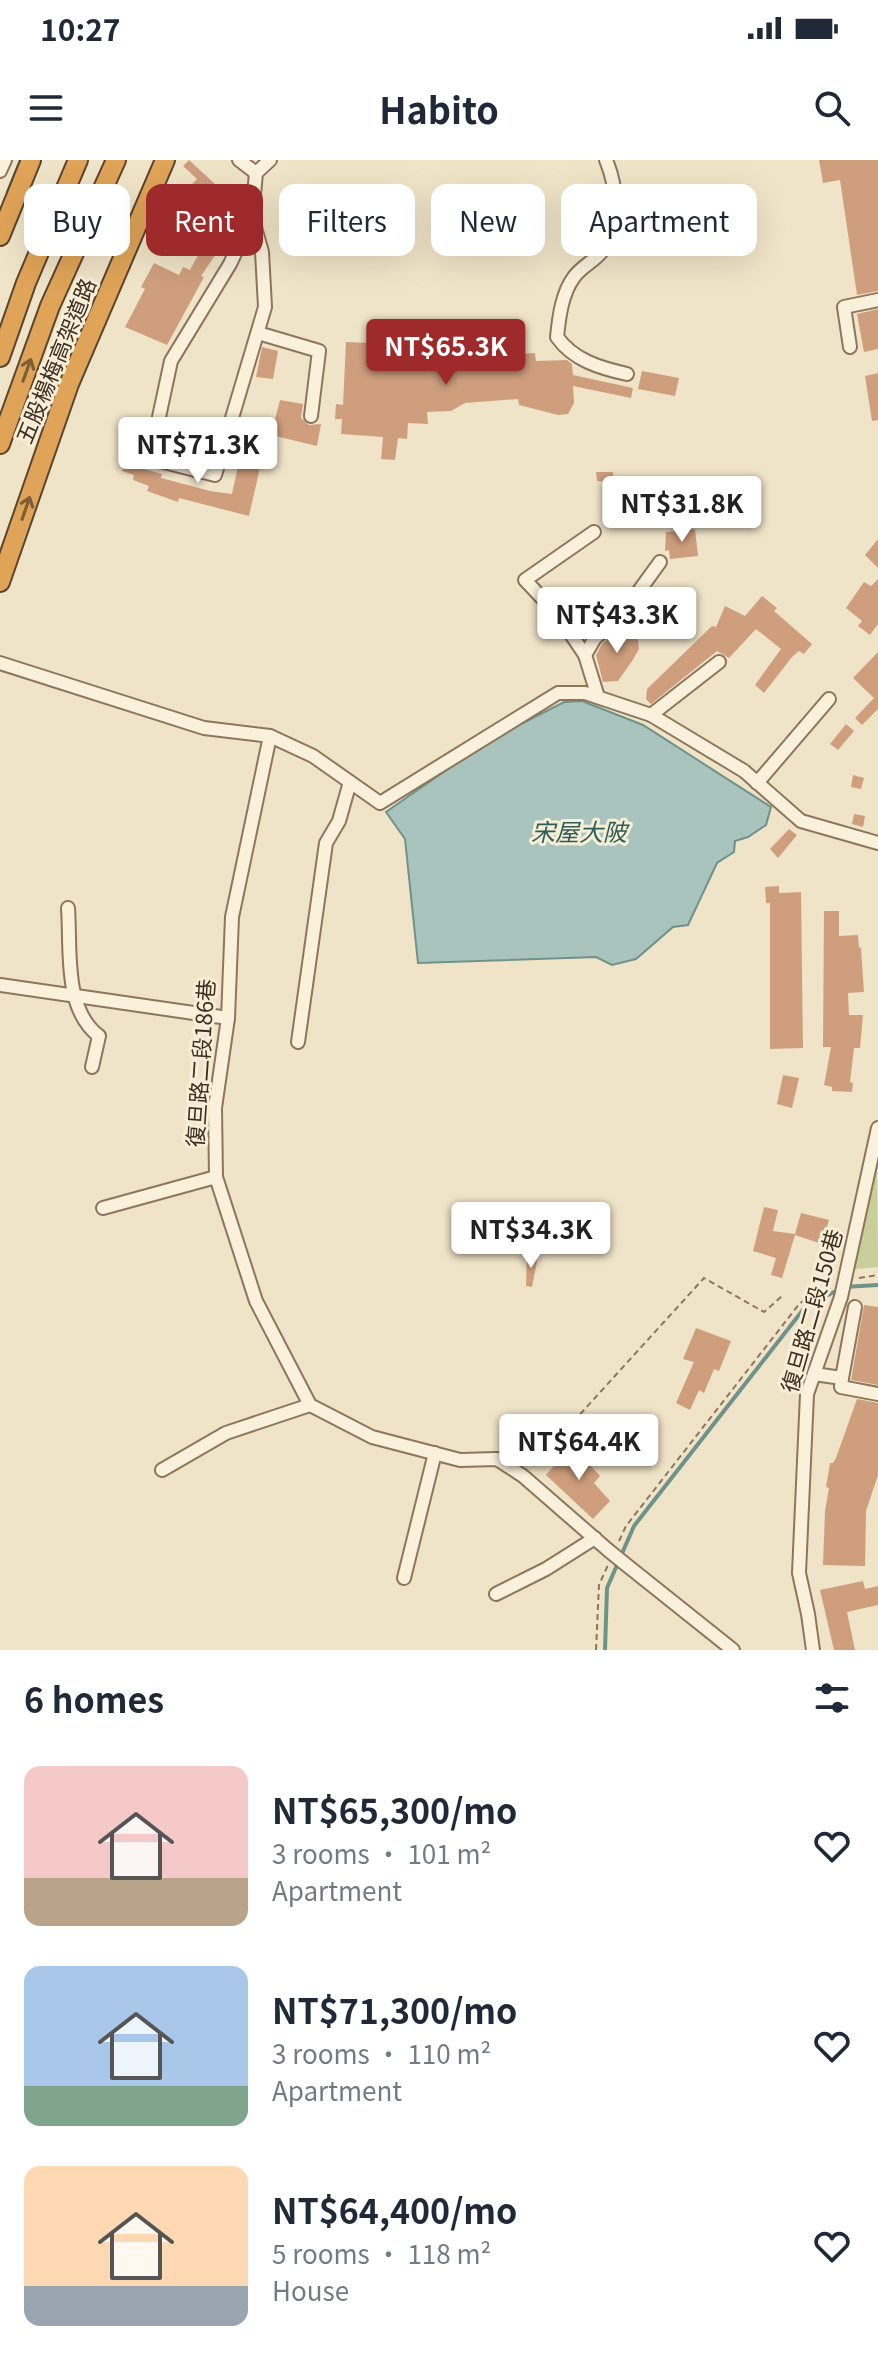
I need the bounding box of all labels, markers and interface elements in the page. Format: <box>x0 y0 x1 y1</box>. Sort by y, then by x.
text: 10:27 <box>40 6 121 50</box>
text: Habito <box>379 82 499 134</box>
icon: menu <box>24 86 68 130</box>
icon: search <box>810 86 854 130</box>
chip: Buy <box>24 184 130 256</box>
chip: Rent <box>146 184 263 256</box>
chip: Filters <box>279 184 415 256</box>
chip: New <box>431 184 545 256</box>
chip: Apartment <box>561 184 757 256</box>
street label: 五股楊梅高架道路 <box>6 273 102 448</box>
pin: NT$65.3K <box>363 319 529 387</box>
text: NT$65.3K <box>384 326 508 363</box>
one-way arrow <box>20 358 35 383</box>
pin: NT$71.3K <box>115 417 281 485</box>
text: NT$71.3K <box>136 424 260 461</box>
pin: NT$31.8K <box>599 476 765 544</box>
text: NT$31.8K <box>620 483 744 520</box>
one-way arrow <box>19 496 34 521</box>
pin: NT$43.3K <box>534 587 700 655</box>
text: NT$43.3K <box>555 594 679 631</box>
water label: 宋屋大陂 <box>531 813 630 848</box>
street label: 復旦路二段186巷 <box>177 978 221 1148</box>
pin: NT$34.3K <box>448 1202 614 1270</box>
text: NT$34.3K <box>469 1209 593 1246</box>
street label: 復旦路二段150巷 <box>771 1225 849 1396</box>
pin: NT$64.4K <box>496 1414 662 1482</box>
text: NT$64.4K <box>517 1421 641 1458</box>
text: 6 homes <box>24 1674 164 1723</box>
icon: filters <box>810 1676 854 1720</box>
text: NT$65,300/mo <box>272 1785 517 1834</box>
icon: home <box>88 1798 184 1894</box>
icon: heart <box>810 1824 854 1868</box>
text: 3 rooms · 101 m² <box>272 1834 491 1871</box>
text: Apartment <box>272 1871 402 1908</box>
text: NT$71,300/mo <box>272 1985 517 2034</box>
icon: home <box>88 1998 184 2094</box>
icon: heart <box>810 2024 854 2068</box>
text: 3 rooms · 110 m² <box>272 2034 491 2071</box>
text: Apartment <box>272 2071 402 2108</box>
text: NT$64,400/mo <box>272 2185 517 2234</box>
icon: home <box>88 2198 184 2294</box>
icon: heart <box>810 2224 854 2268</box>
text: 5 rooms · 118 m² <box>272 2234 491 2271</box>
text: House <box>272 2271 349 2308</box>

